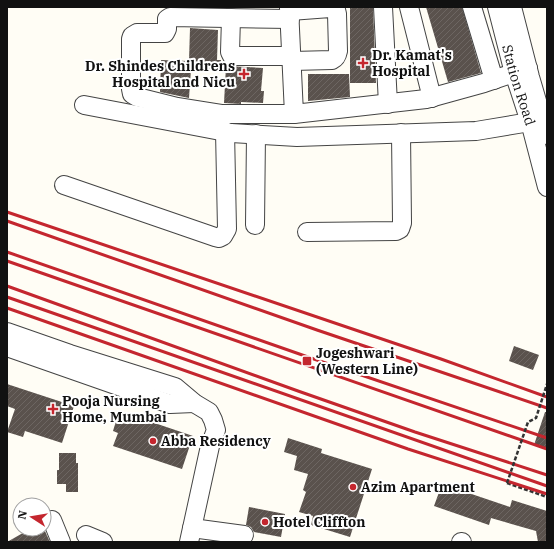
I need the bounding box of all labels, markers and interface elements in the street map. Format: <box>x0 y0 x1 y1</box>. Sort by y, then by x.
street label: Station Road <box>498 43 540 128</box>
place label: Dr. Kamat's Hospital <box>372 46 452 80</box>
place label: Dr. Shindes Childrens Hospital and Nicu <box>85 57 235 91</box>
marker: Dr. Kamat's Hospital <box>357 57 369 69</box>
marker: Dr. Shindes Childrens Hospital and Nicu <box>238 68 250 80</box>
place label: Jogeshwari (Western Line) <box>316 344 418 378</box>
marker: Jogeshwari (Western Line) <box>301 355 313 367</box>
place label: Pooja Nursing Home, Mumbai <box>62 392 167 426</box>
marker: Pooja Nursing Home, Mumbai <box>47 403 59 415</box>
place label: Abba Residency <box>161 432 271 450</box>
marker: Abba Residency <box>148 436 158 446</box>
place label: Azim Apartment <box>361 478 475 496</box>
marker: Azim Apartment <box>348 482 358 492</box>
north arrow <box>12 497 52 537</box>
text: N <box>14 509 30 521</box>
place label: Hotel Cliffton <box>273 513 365 531</box>
marker: Hotel Cliffton <box>260 517 270 527</box>

